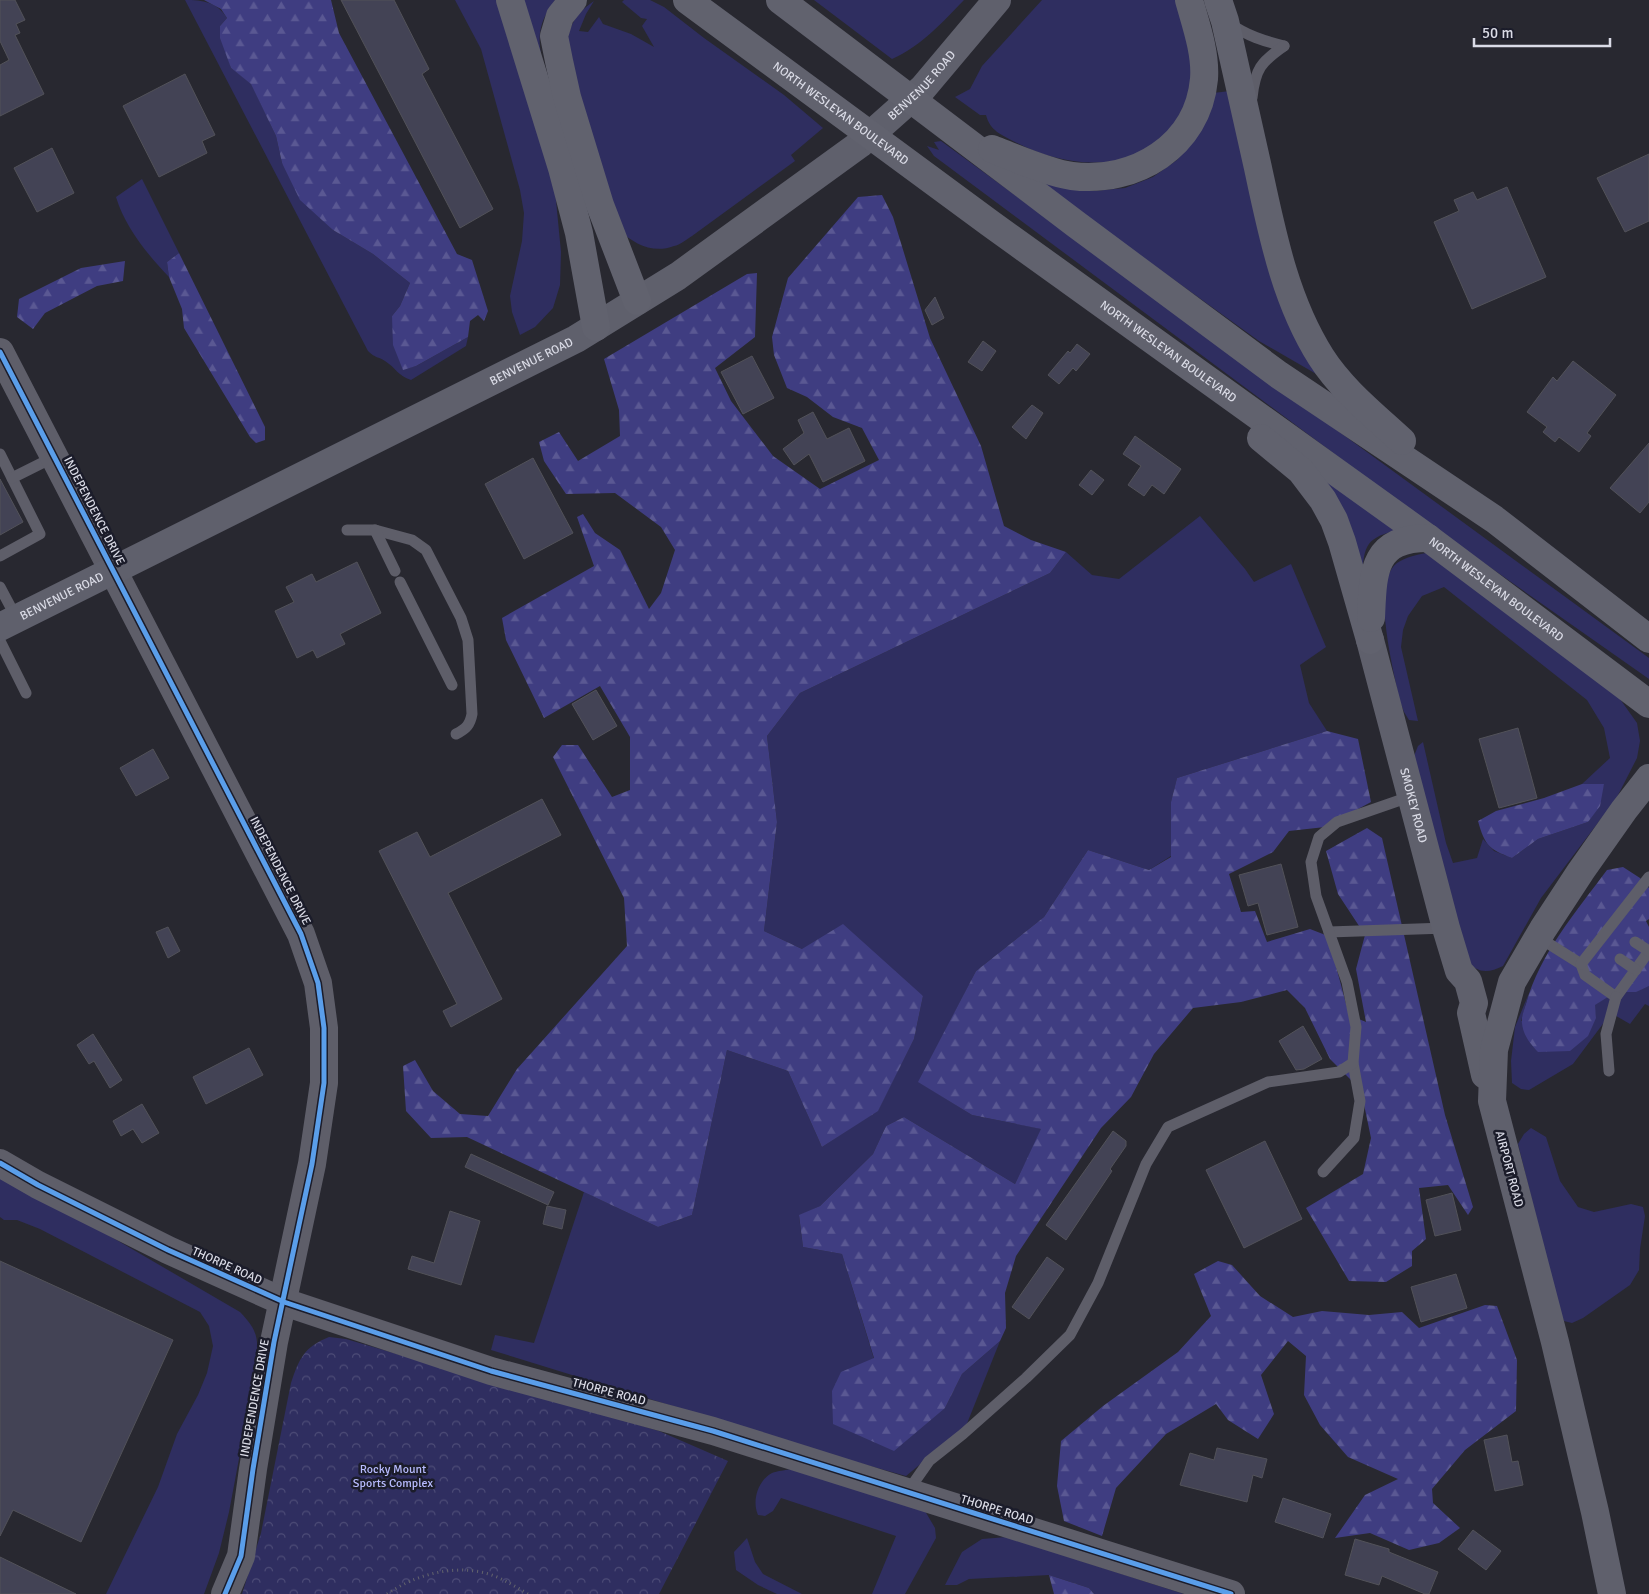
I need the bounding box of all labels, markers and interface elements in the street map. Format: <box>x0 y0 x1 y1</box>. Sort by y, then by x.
scale bar <box>1474 15 1610 47</box>
text: 50 m <box>1482 24 1513 42</box>
street label: BENVENUE ROAD <box>885 47 959 123</box>
street label: NORTH WESLEYAN BOULEVARD <box>770 58 912 168</box>
street label: NORTH WESLEYAN BOULEVARD <box>1097 297 1240 406</box>
street label: BENVENUE ROAD <box>487 334 576 389</box>
street label: INDEPENDENCE DRIVE <box>60 454 128 568</box>
street label: NORTH WESLEYAN BOULEVARD <box>1426 534 1567 645</box>
street label: BENVENUE ROAD <box>17 569 106 623</box>
street label: SMOKEY ROAD <box>1397 766 1431 845</box>
street label: INDEPENDENCE DRIVE <box>246 814 314 928</box>
street label: AIRPORT ROAD <box>1492 1129 1526 1209</box>
street label: THORPE ROAD <box>190 1244 265 1288</box>
street label: INDEPENDENCE DRIVE <box>237 1338 273 1458</box>
street label: THORPE ROAD <box>571 1375 647 1409</box>
park label: Rocky Mount Sports Complex <box>353 1462 434 1491</box>
street label: THORPE ROAD <box>959 1492 1035 1528</box>

